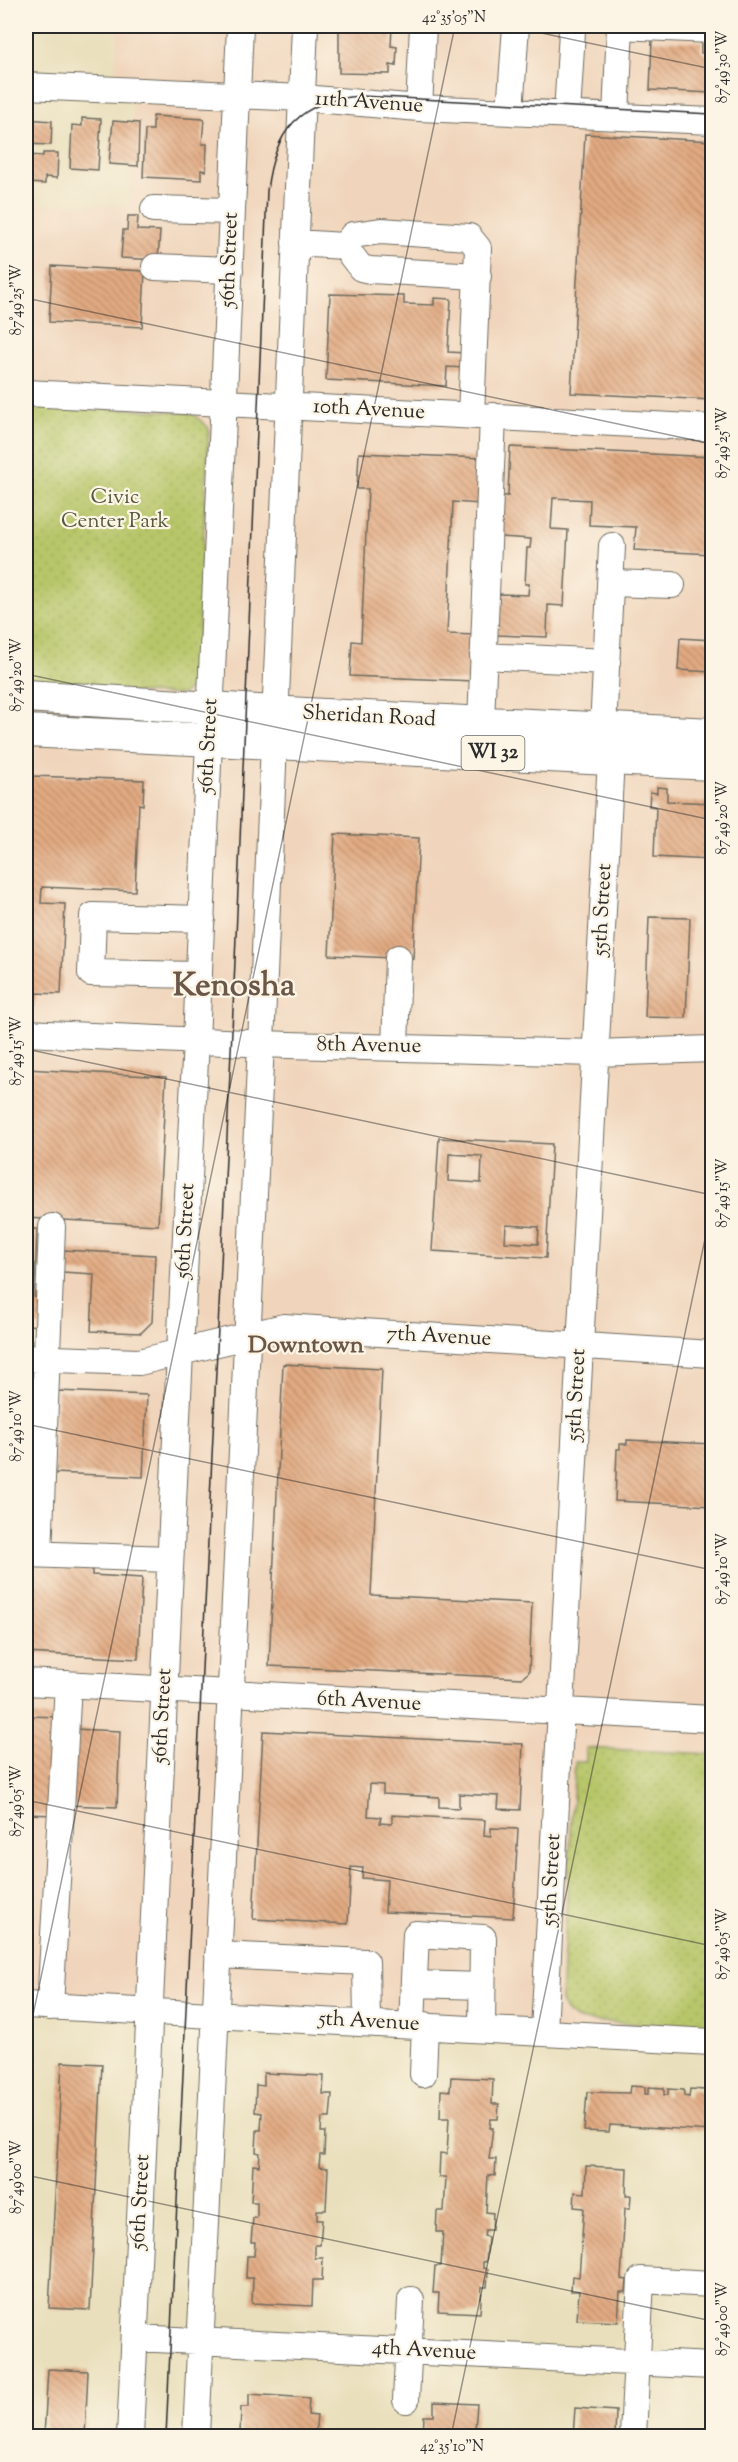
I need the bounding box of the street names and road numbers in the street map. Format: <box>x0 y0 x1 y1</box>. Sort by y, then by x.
street label: 11th Avenue <box>314 84 424 122</box>
street label: 56th Street <box>213 212 247 309</box>
street label: 10th Avenue <box>312 392 426 428</box>
street label: 56th Street <box>191 697 226 796</box>
street label: Sheridan Road <box>301 699 437 735</box>
road number: WI 32 <box>462 736 524 770</box>
street label: 55th Street <box>586 863 620 958</box>
street label: 8th Avenue <box>316 1030 422 1062</box>
street label: 56th Street <box>168 1182 203 1281</box>
street label: 7th Avenue <box>386 1319 492 1355</box>
street label: 55th Street <box>560 1348 594 1443</box>
street label: 56th Street <box>145 1667 180 1766</box>
street label: 6th Avenue <box>316 1684 422 1720</box>
street label: 55th Street <box>535 1833 569 1928</box>
street label: 5th Avenue <box>317 2004 420 2040</box>
street label: 56th Street <box>123 2153 158 2252</box>
street label: 4th Avenue <box>371 2333 477 2369</box>

